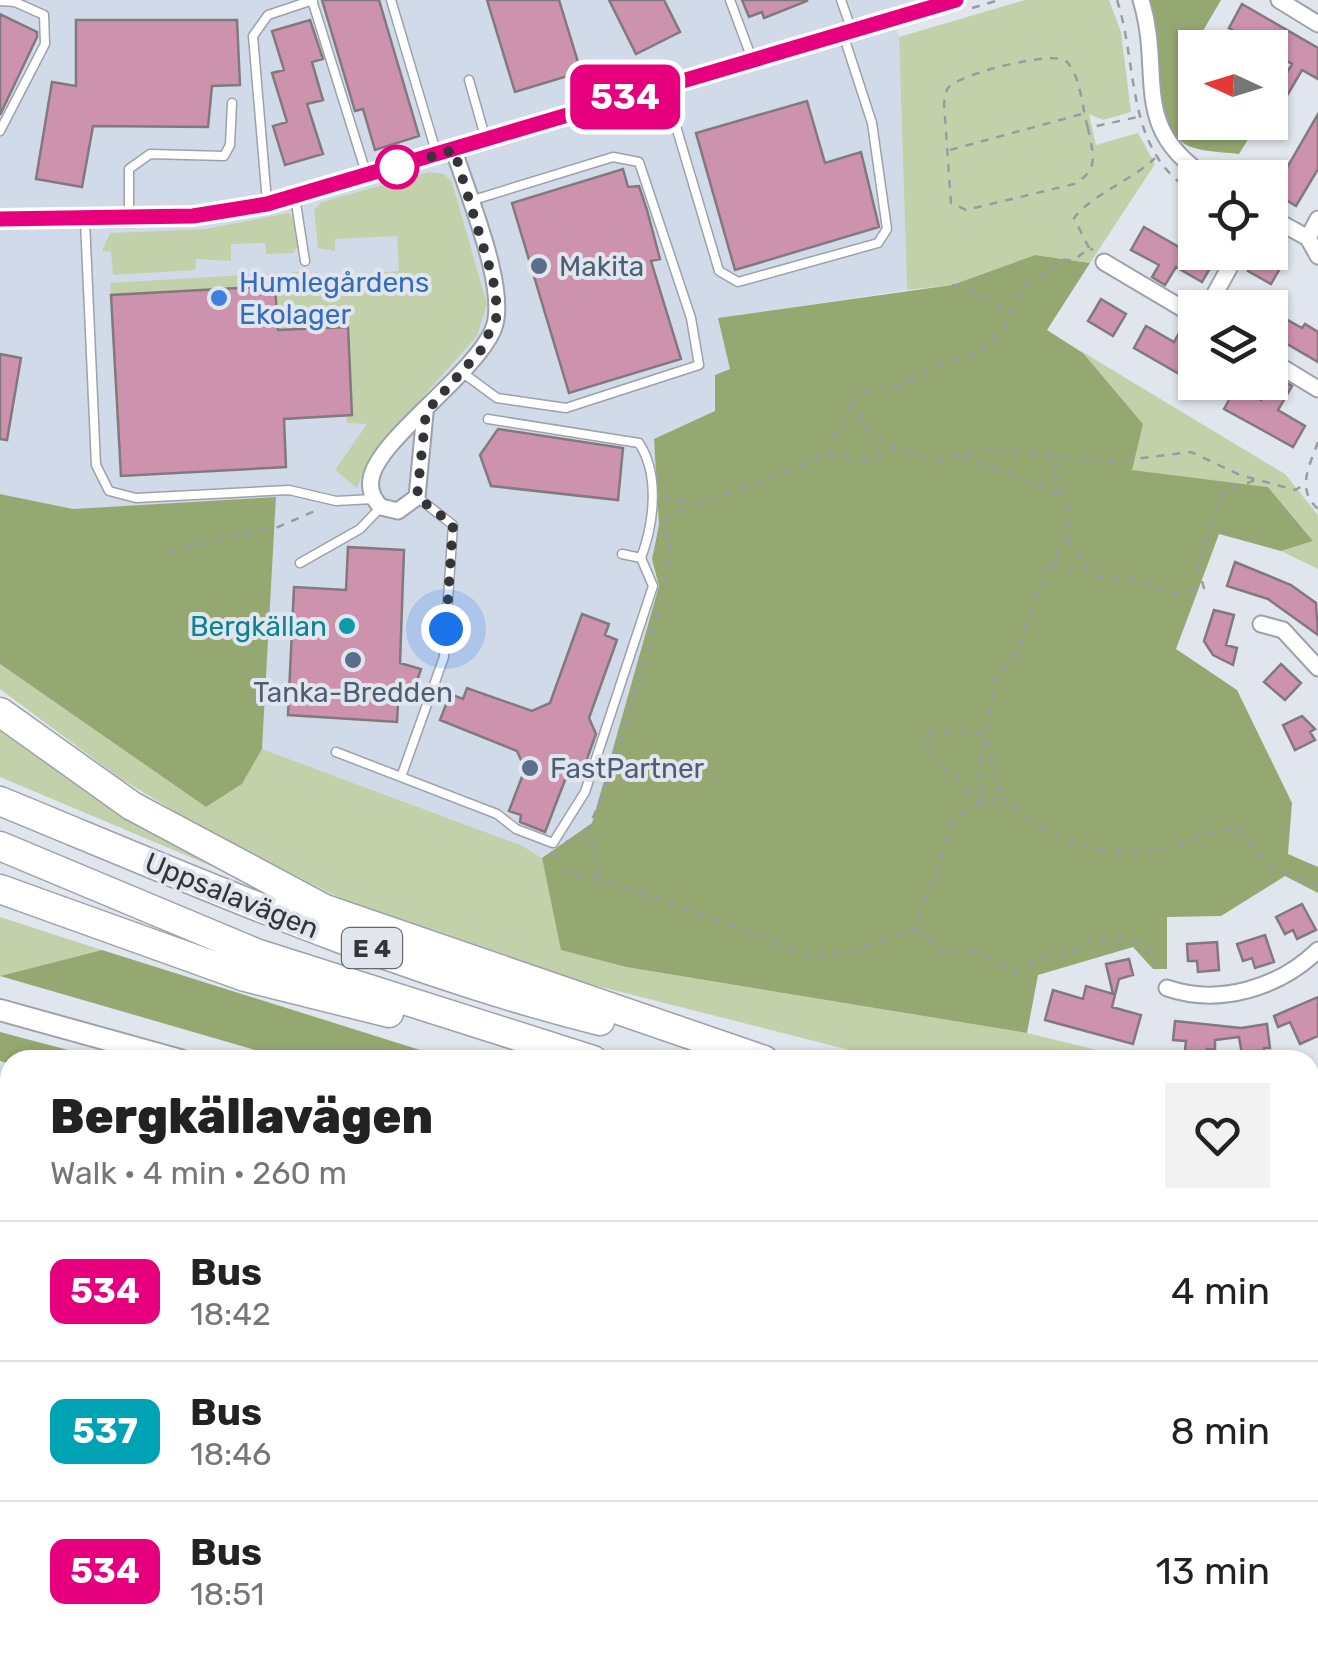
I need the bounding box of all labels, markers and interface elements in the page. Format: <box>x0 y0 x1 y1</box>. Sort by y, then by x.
north arrow <box>1178 30 1288 140</box>
map controls <box>1178 30 1288 400</box>
line badge: 534 <box>568 64 682 130</box>
text: 534 <box>590 76 660 118</box>
unlabelled marker <box>376 146 418 188</box>
button: locate <box>1178 160 1288 270</box>
place label: Makita <box>559 250 644 283</box>
marker: Makita <box>528 255 550 277</box>
place label: Humlegårdens Ekolager <box>239 266 429 331</box>
marker: Humlegårdens Ekolager <box>208 287 230 309</box>
button: layers <box>1178 290 1288 400</box>
your location <box>421 604 471 654</box>
place label: Bergkällan <box>190 610 327 643</box>
marker: Bergkällan <box>336 615 358 637</box>
marker: Tanka-Bredden <box>342 649 364 671</box>
place label: Tanka-Bredden <box>253 676 453 709</box>
place label: FastPartner <box>550 752 705 785</box>
marker: FastPartner <box>519 757 541 779</box>
street label: Uppsalavägen <box>140 846 324 945</box>
road number: E 4 <box>342 928 402 968</box>
button: heart <box>1165 1083 1270 1188</box>
text: Bergkällavägen <box>50 1088 433 1145</box>
text: Walk · 4 min · 260 m <box>50 1154 347 1192</box>
text: Bus <box>190 1249 262 1295</box>
text: 4 min <box>1171 1268 1270 1314</box>
text: 534 <box>70 1270 140 1312</box>
text: 18:42 <box>190 1295 271 1333</box>
text: Bus <box>190 1389 262 1435</box>
text: 8 min <box>1171 1408 1270 1454</box>
text: 537 <box>72 1410 138 1452</box>
text: 18:46 <box>190 1435 271 1473</box>
text: Bus <box>190 1529 262 1575</box>
text: 13 min <box>1156 1548 1270 1594</box>
text: 534 <box>70 1550 140 1592</box>
text: 18:51 <box>190 1575 264 1613</box>

